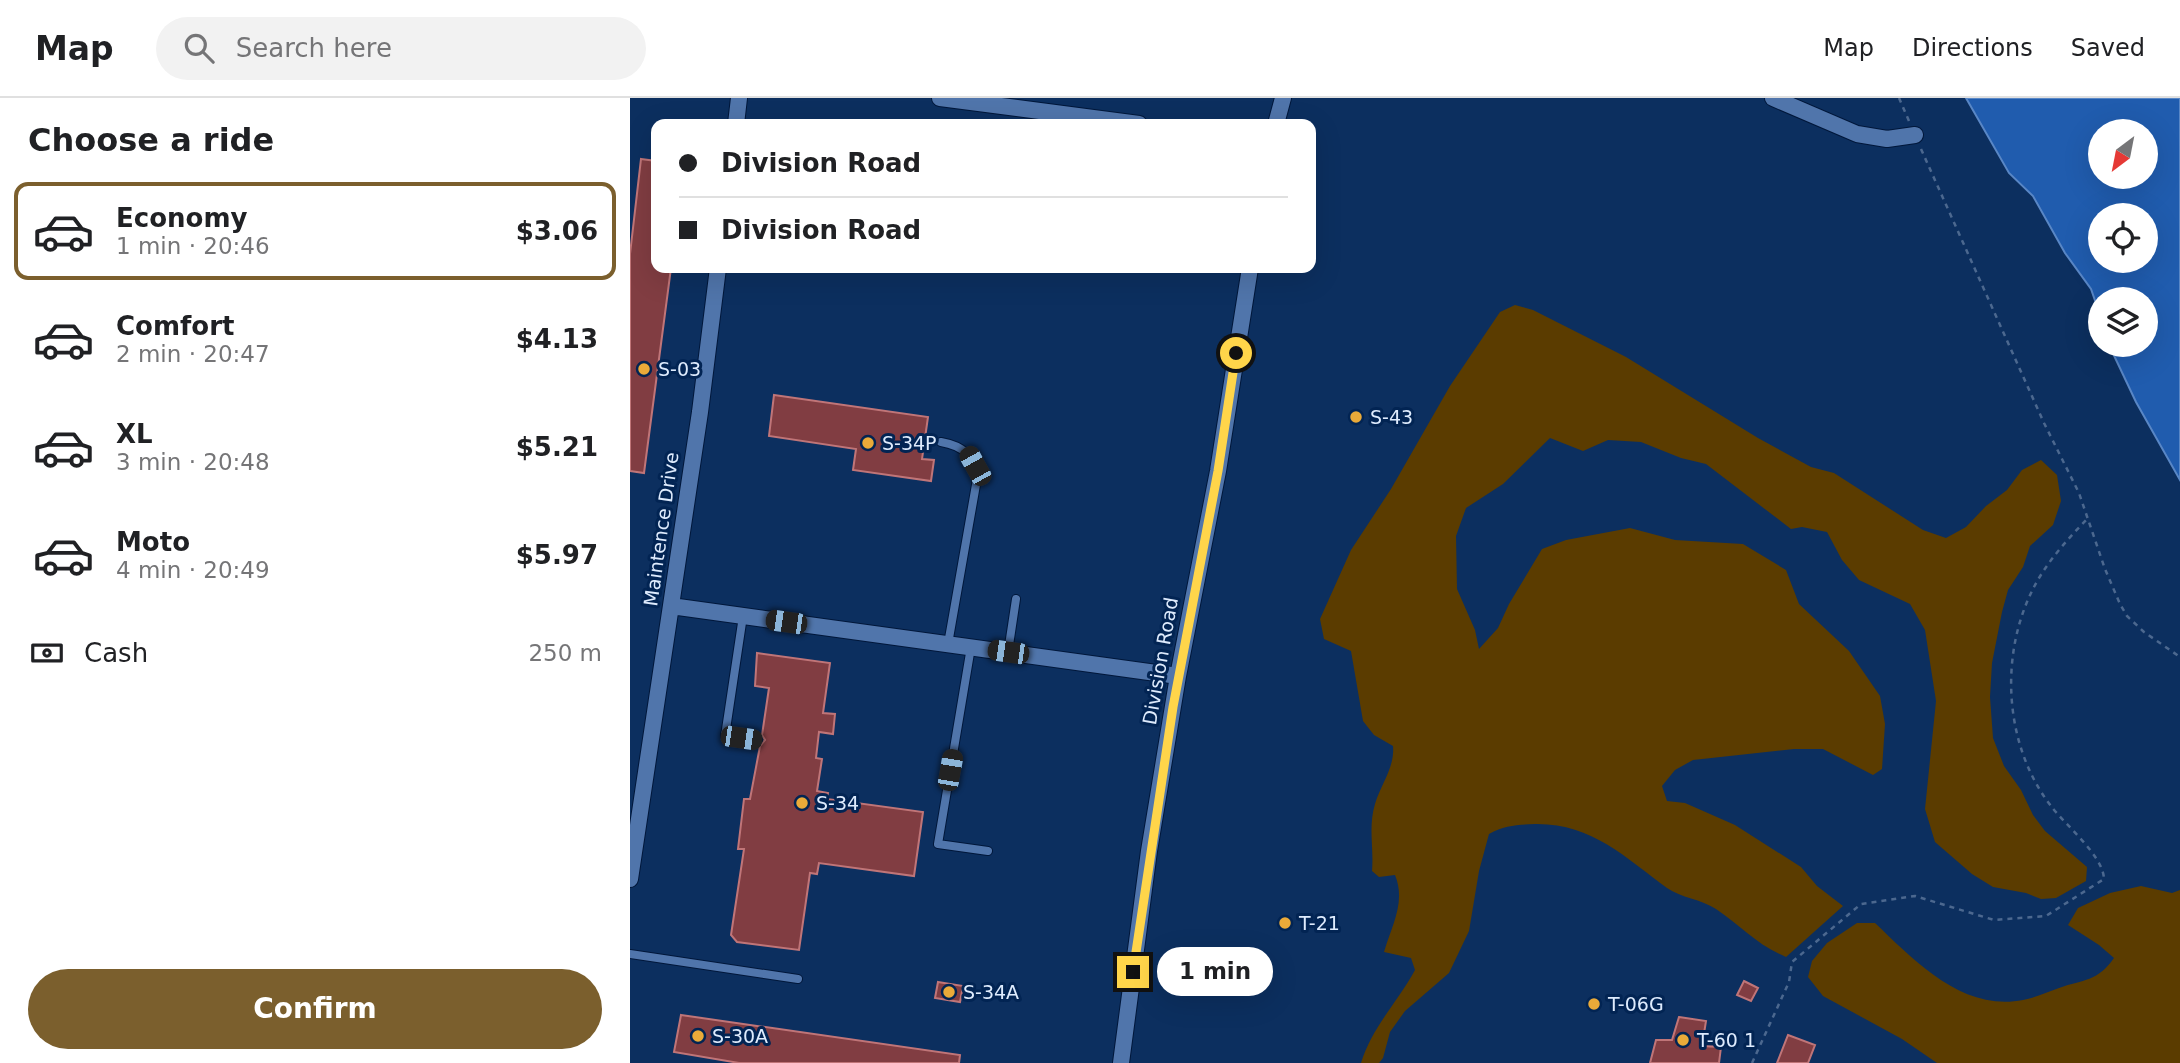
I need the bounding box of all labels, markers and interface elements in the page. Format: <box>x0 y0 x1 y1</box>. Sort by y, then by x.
search box <box>156 17 646 80</box>
text: Map <box>35 29 114 68</box>
icon: search <box>180 29 218 67</box>
text: Search here <box>236 33 392 63</box>
text: Map <box>1823 34 1874 62</box>
text: Directions <box>1912 34 2033 62</box>
text: Saved <box>2071 34 2145 62</box>
north arrow <box>2088 119 2158 189</box>
map controls <box>2088 119 2158 357</box>
text: Choose a ride <box>28 121 274 159</box>
text: Division Road <box>721 148 921 178</box>
icon: car <box>32 200 95 263</box>
text: Economy <box>116 203 247 233</box>
button: locate <box>2088 203 2158 273</box>
text: Division Road <box>721 215 921 245</box>
text: $3.06 <box>516 216 598 246</box>
text: 1 min · 20:46 <box>116 233 270 259</box>
button: layers <box>2088 287 2158 357</box>
icon: car <box>32 308 95 371</box>
text: Comfort <box>116 311 234 341</box>
text: $4.13 <box>516 324 598 354</box>
route start <box>1220 337 1252 369</box>
text: 2 min · 20:47 <box>116 341 270 367</box>
place label: S-03 <box>658 358 701 380</box>
marker: S-03 <box>636 361 652 377</box>
place label: S-43 <box>1370 406 1413 428</box>
marker: S-43 <box>1348 409 1364 425</box>
icon: car <box>32 416 95 479</box>
text: XL <box>116 419 153 449</box>
text: $5.21 <box>516 432 598 462</box>
place label: S-34P <box>882 432 937 454</box>
marker: S-34P <box>860 435 876 451</box>
car <box>956 443 995 489</box>
text: 3 min · 20:48 <box>116 449 270 475</box>
street label: Maintence Drive <box>639 451 683 607</box>
icon: car <box>32 524 95 587</box>
text: Moto <box>116 527 190 557</box>
text: $5.97 <box>516 540 598 570</box>
text: 4 min · 20:49 <box>116 557 270 583</box>
street label: Division Road <box>1138 596 1182 726</box>
car <box>764 609 809 635</box>
icon: cash <box>28 634 66 672</box>
text: Cash <box>84 638 148 668</box>
car <box>986 639 1031 665</box>
text: 250 m <box>528 640 602 666</box>
car <box>719 725 764 751</box>
car <box>937 747 964 793</box>
place label: S-34 <box>816 792 859 814</box>
marker: S-34 <box>794 795 810 811</box>
place label: T-21 <box>1298 912 1340 934</box>
marker: T-21 <box>1277 915 1293 931</box>
callout: 1 min <box>1158 948 1273 996</box>
route end <box>1117 956 1149 988</box>
text: 1 min <box>1179 958 1251 984</box>
button: Confirm <box>28 969 602 1049</box>
place label: S-34A <box>963 981 1019 1003</box>
marker: S-34A <box>941 984 957 1000</box>
place label: T-06G <box>1607 993 1664 1015</box>
marker: T-06G <box>1586 996 1602 1012</box>
place label: S-30A <box>712 1025 768 1047</box>
marker: S-30A <box>690 1028 706 1044</box>
place label: T-60 1 <box>1696 1029 1756 1051</box>
marker: T-60 1 <box>1675 1032 1691 1048</box>

